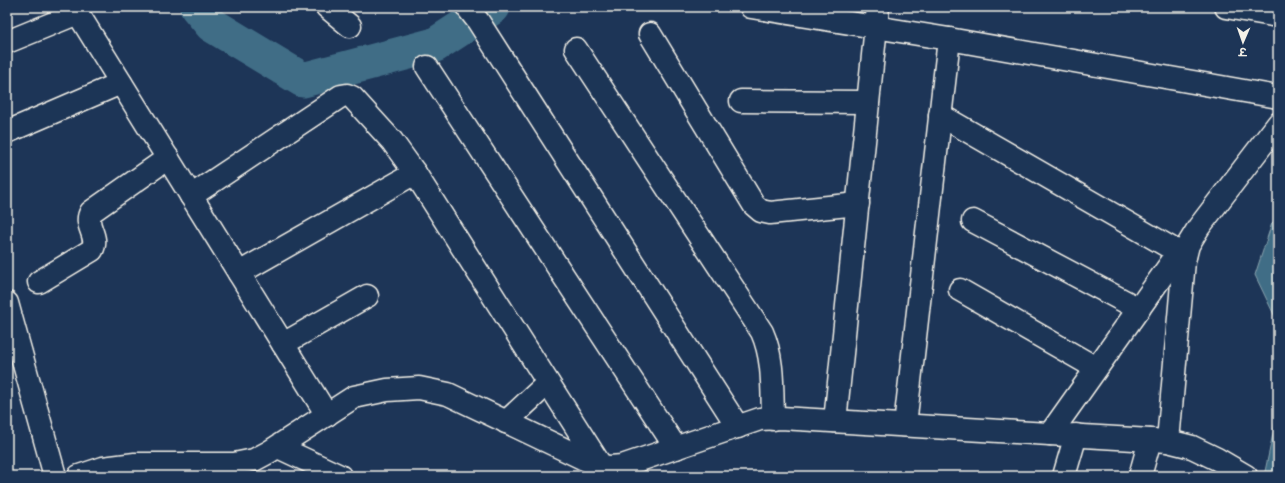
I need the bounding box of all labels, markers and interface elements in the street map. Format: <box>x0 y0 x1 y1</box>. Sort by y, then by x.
north arrow <box>1223 22 1263 62</box>
text: उ <box>1237 42 1248 61</box>

